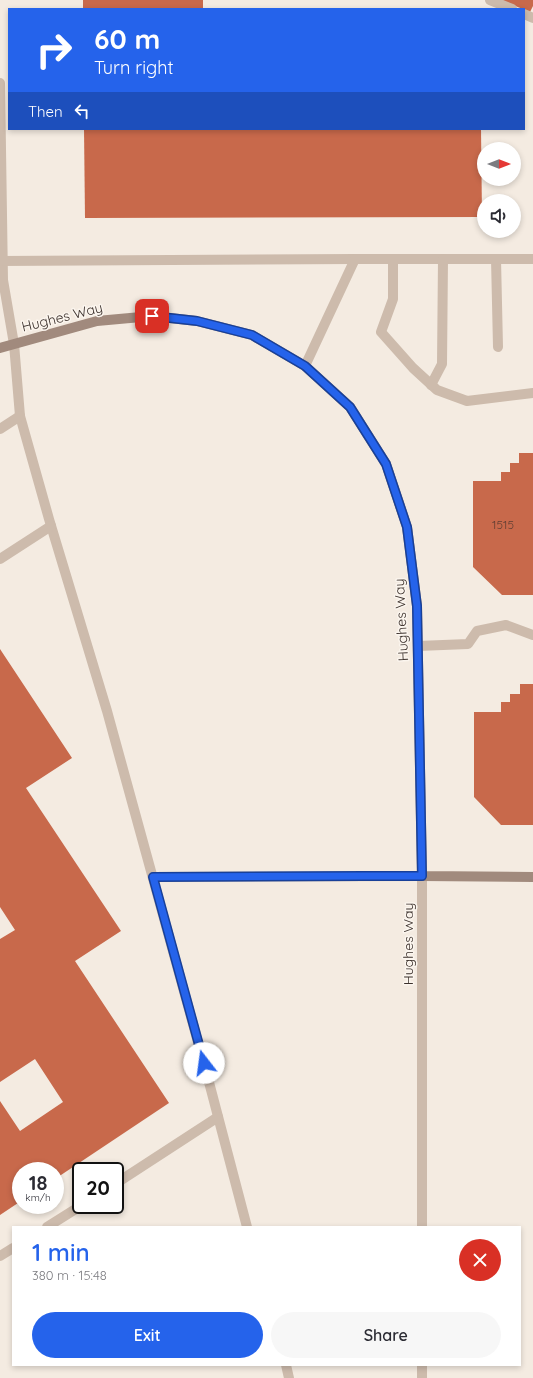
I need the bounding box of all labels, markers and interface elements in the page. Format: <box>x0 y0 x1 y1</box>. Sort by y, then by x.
text: 60 m <box>94 21 160 56</box>
icon: right <box>28 24 80 76</box>
text: Turn right <box>94 56 174 79</box>
icon: left <box>71 100 93 122</box>
text: Then <box>28 102 63 121</box>
north arrow <box>477 142 521 186</box>
map controls <box>477 142 521 238</box>
button: sound <box>477 194 521 238</box>
street label: Hughes Way <box>20 298 104 336</box>
pin <box>135 299 169 333</box>
icon: arrive <box>141 305 163 327</box>
house number: 1515 <box>492 517 514 532</box>
street label: Hughes Way <box>390 578 412 662</box>
street label: Hughes Way <box>399 903 417 985</box>
position arrow <box>183 1042 225 1084</box>
speed limit sign: 20 <box>72 1162 124 1214</box>
text: 18 <box>29 1170 47 1195</box>
text: km/h <box>25 1191 51 1204</box>
text: 1 min <box>32 1237 90 1267</box>
button: close <box>459 1239 501 1281</box>
text: 380 m · 15:48 <box>32 1267 107 1283</box>
button: Exit <box>32 1312 263 1358</box>
button: Share <box>271 1312 501 1358</box>

